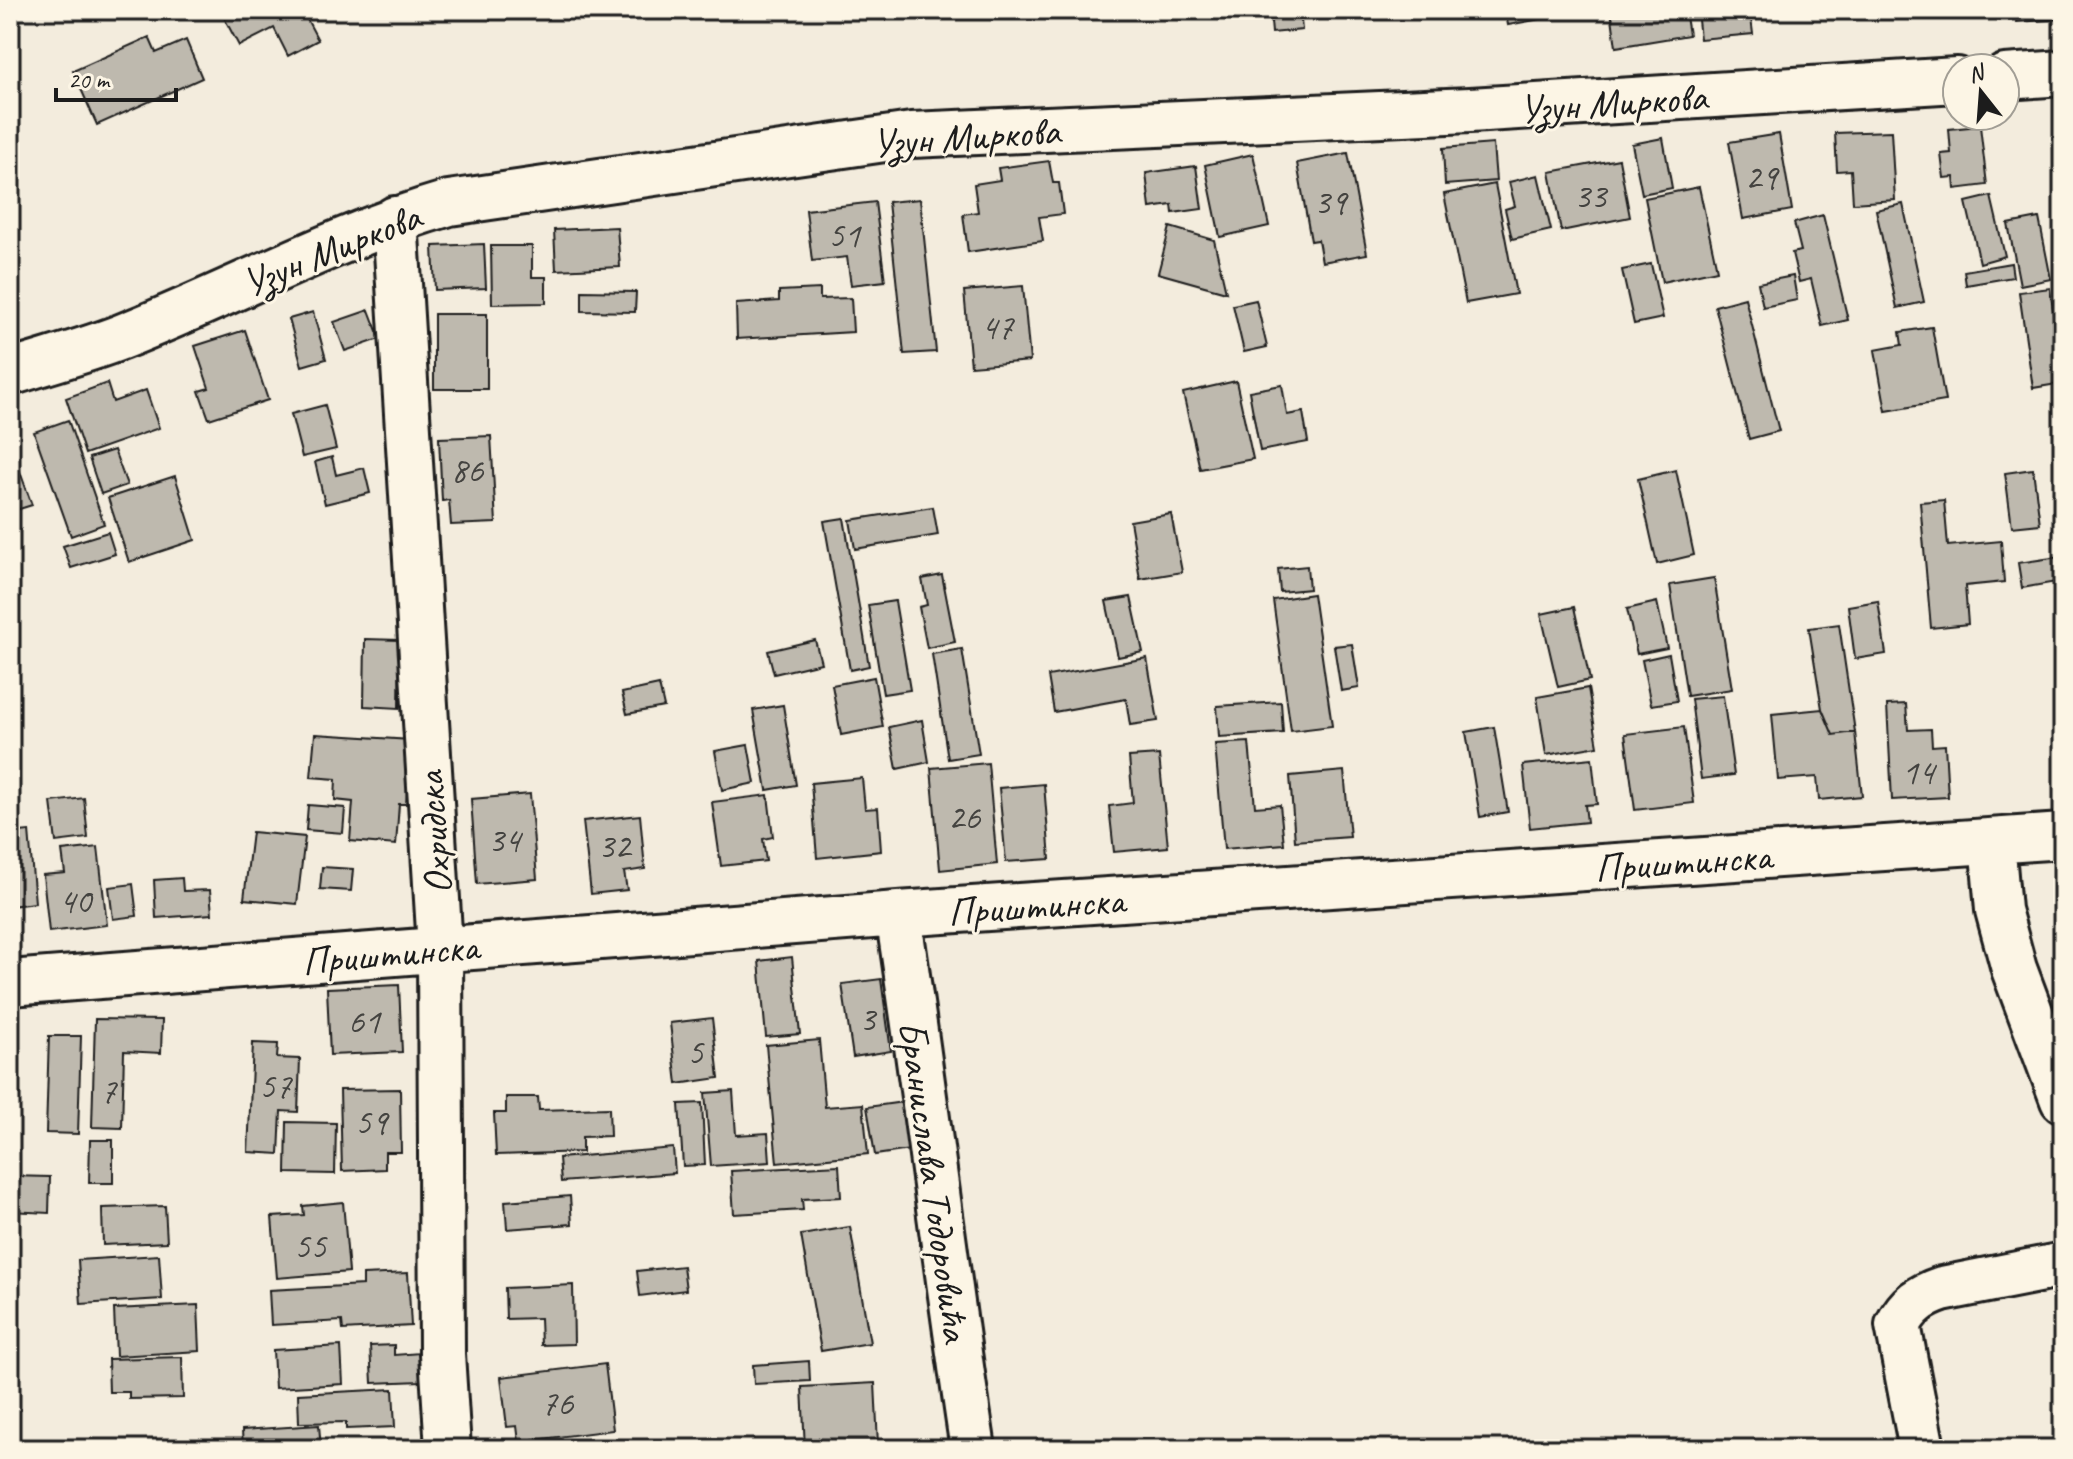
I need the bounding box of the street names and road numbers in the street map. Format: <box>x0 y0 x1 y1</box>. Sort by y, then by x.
street label: Узун Миркова <box>1518 71 1711 134</box>
street label: Узун Миркова <box>871 105 1064 168</box>
street label: Узун Миркова <box>235 191 430 308</box>
street label: Охридска <box>405 767 463 896</box>
street label: Приштинска <box>1593 831 1777 893</box>
street label: Приштинска <box>946 875 1130 937</box>
street label: Приштинска <box>300 921 484 987</box>
street label: Бранислава Тодоровића <box>887 1017 982 1347</box>

